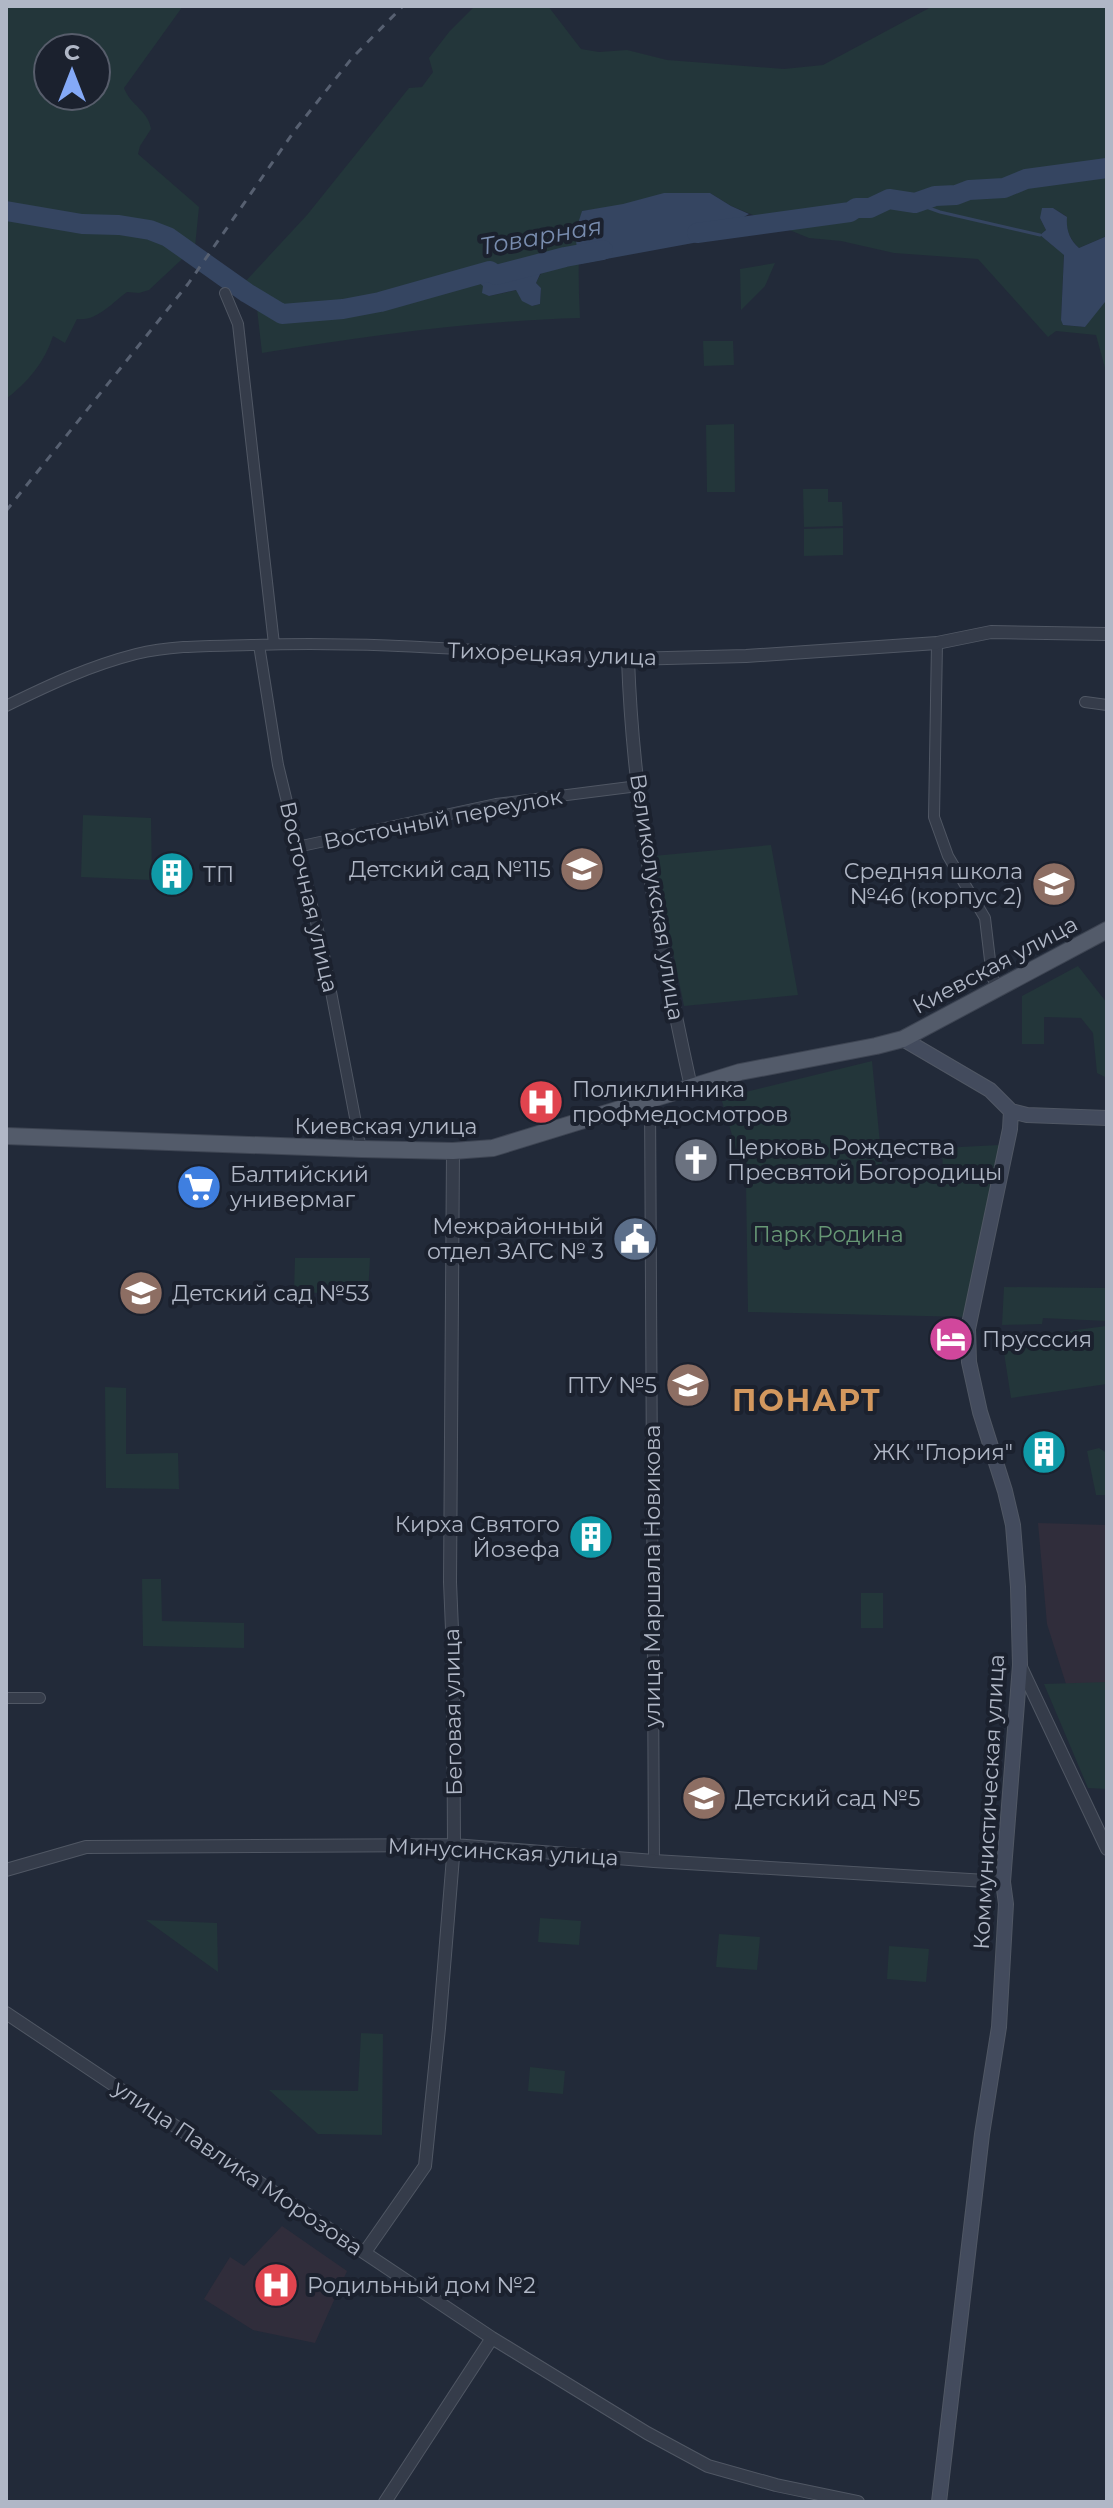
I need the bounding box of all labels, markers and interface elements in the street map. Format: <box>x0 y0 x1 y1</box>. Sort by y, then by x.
north arrow <box>32 32 112 112</box>
text: С <box>64 39 80 66</box>
water label: Товарная <box>478 211 604 261</box>
street label: Тихорецкая улица <box>447 637 657 671</box>
street label: Великолукская улица <box>624 772 690 1022</box>
street label: Восточный переулок <box>322 783 565 855</box>
street label: Восточная улица <box>274 799 344 995</box>
school or university icon: Детский сад №115 <box>558 845 606 893</box>
building icon: ТП <box>148 850 196 898</box>
place label: Детский сад №115 <box>349 856 551 883</box>
place label: Средняя школа №46 (корпус 2) <box>844 858 1023 910</box>
school or university icon: Средняя школа №46 (корпус 2) <box>1030 860 1078 908</box>
place label: ТП <box>203 861 234 888</box>
street label: Киевская улица <box>908 910 1082 1020</box>
place label: Поликлинника профмедосмотров <box>572 1076 788 1128</box>
hospital icon: Поликлинника профмедосмотров <box>517 1078 565 1126</box>
street label: Киевская улица <box>295 1113 477 1140</box>
place label: Церковь Рождества Пресвятой Богородицы <box>727 1134 1002 1186</box>
church icon: Церковь Рождества Пресвятой Богородицы <box>672 1136 720 1184</box>
place label: Балтийский универмаг <box>229 1161 369 1213</box>
supermarket icon: Балтийский универмаг <box>175 1163 223 1211</box>
place label: Межрайонный отдел ЗАГС № 3 <box>427 1213 604 1265</box>
public building icon: Межрайонный отдел ЗАГС № 3 <box>611 1215 659 1263</box>
park label: Парк Родина <box>753 1221 904 1248</box>
school or university icon: Детский сад №53 <box>117 1269 165 1317</box>
place label: Детский сад №53 <box>172 1280 370 1307</box>
hotel icon: Прусссия <box>927 1315 975 1363</box>
place label: Прусссия <box>982 1326 1092 1353</box>
school or university icon: ПТУ №5 <box>664 1361 712 1409</box>
place label: ПТУ №5 <box>567 1372 657 1399</box>
district label: ПОНАРТ <box>732 1382 882 1419</box>
street label: улица Маршала Новикова <box>639 1425 666 1728</box>
building icon: ЖК "Глория" <box>1020 1428 1068 1476</box>
place label: ЖК "Глория" <box>873 1439 1013 1466</box>
place label: Кирха Святого Йозефа <box>395 1511 560 1563</box>
building icon: Кирха Святого Йозефа <box>567 1513 615 1561</box>
street label: Беговая улица <box>438 1628 468 1796</box>
street label: Коммунистическая улица <box>968 1654 1010 1950</box>
school or university icon: Детский сад №5 <box>680 1774 728 1822</box>
place label: Детский сад №5 <box>735 1785 920 1812</box>
street label: Минусинская улица <box>387 1832 619 1872</box>
street label: улица Павлика Морозова <box>107 2074 368 2262</box>
hospital icon: Родильный дом №2 <box>252 2261 300 2309</box>
place label: Родильный дом №2 <box>307 2272 536 2299</box>

